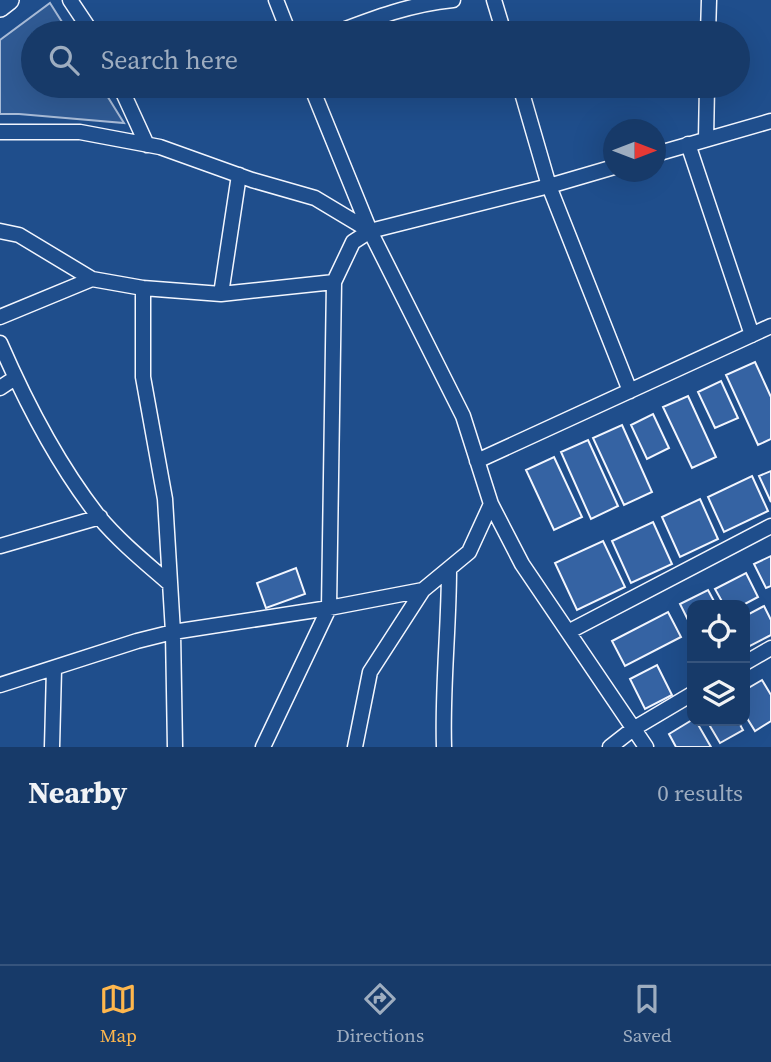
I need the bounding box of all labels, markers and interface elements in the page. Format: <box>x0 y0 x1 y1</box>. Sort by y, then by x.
search box <box>21 21 750 98</box>
icon: search <box>45 41 83 79</box>
text: Search here <box>101 42 238 78</box>
north arrow <box>603 119 666 182</box>
map controls <box>687 600 750 726</box>
button: locate <box>687 600 750 663</box>
button: layers <box>687 663 750 726</box>
text: Nearby <box>28 772 127 813</box>
text: 0 results <box>657 777 743 809</box>
tab: Map <box>99 980 137 1048</box>
tab: Directions <box>336 980 424 1048</box>
tab: Saved <box>623 980 672 1048</box>

